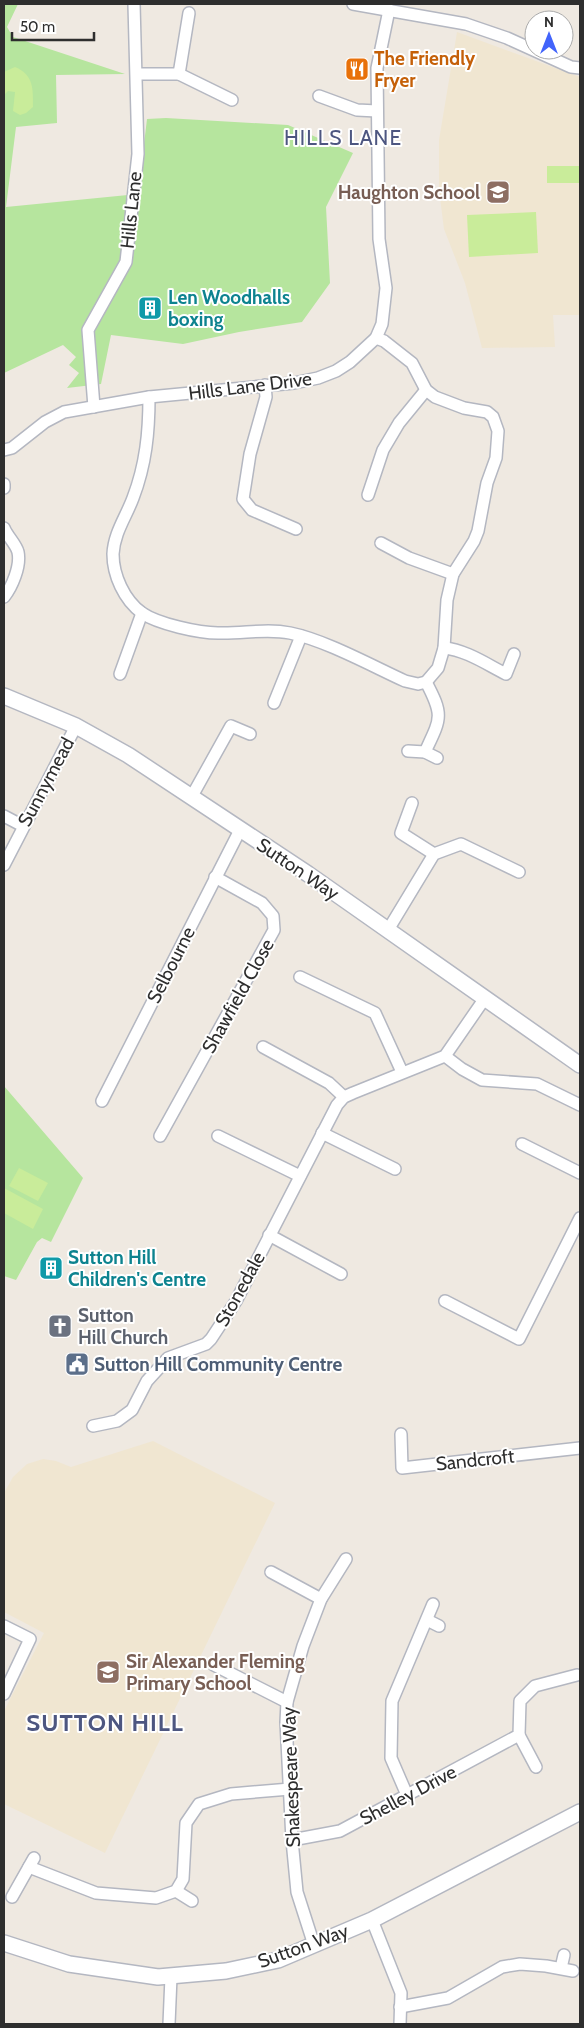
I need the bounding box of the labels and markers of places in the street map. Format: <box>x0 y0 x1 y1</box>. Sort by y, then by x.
place label: The Friendly Fryer <box>374 47 476 92</box>
restaurant icon: The Friendly Fryer <box>344 56 370 82</box>
school or university icon: Haughton School <box>485 179 511 205</box>
place label: Haughton School <box>338 181 480 204</box>
place label: Len Woodhalls boxing <box>168 286 290 331</box>
building icon: Len Woodhalls boxing <box>137 295 163 321</box>
place label: Sutton Hill Children's Centre <box>68 1246 206 1291</box>
building icon: Sutton Hill Children's Centre <box>38 1255 64 1281</box>
place label: Sutton Hill Church <box>78 1304 168 1349</box>
church icon: Sutton Hill Church <box>47 1313 73 1339</box>
public building icon: Sutton Hill Community Centre <box>64 1351 90 1377</box>
place label: Sutton Hill Community Centre <box>94 1353 342 1376</box>
place label: Sir Alexander Fleming Primary School <box>126 1650 305 1695</box>
school or university icon: Sir Alexander Fleming Primary School <box>95 1659 121 1685</box>

